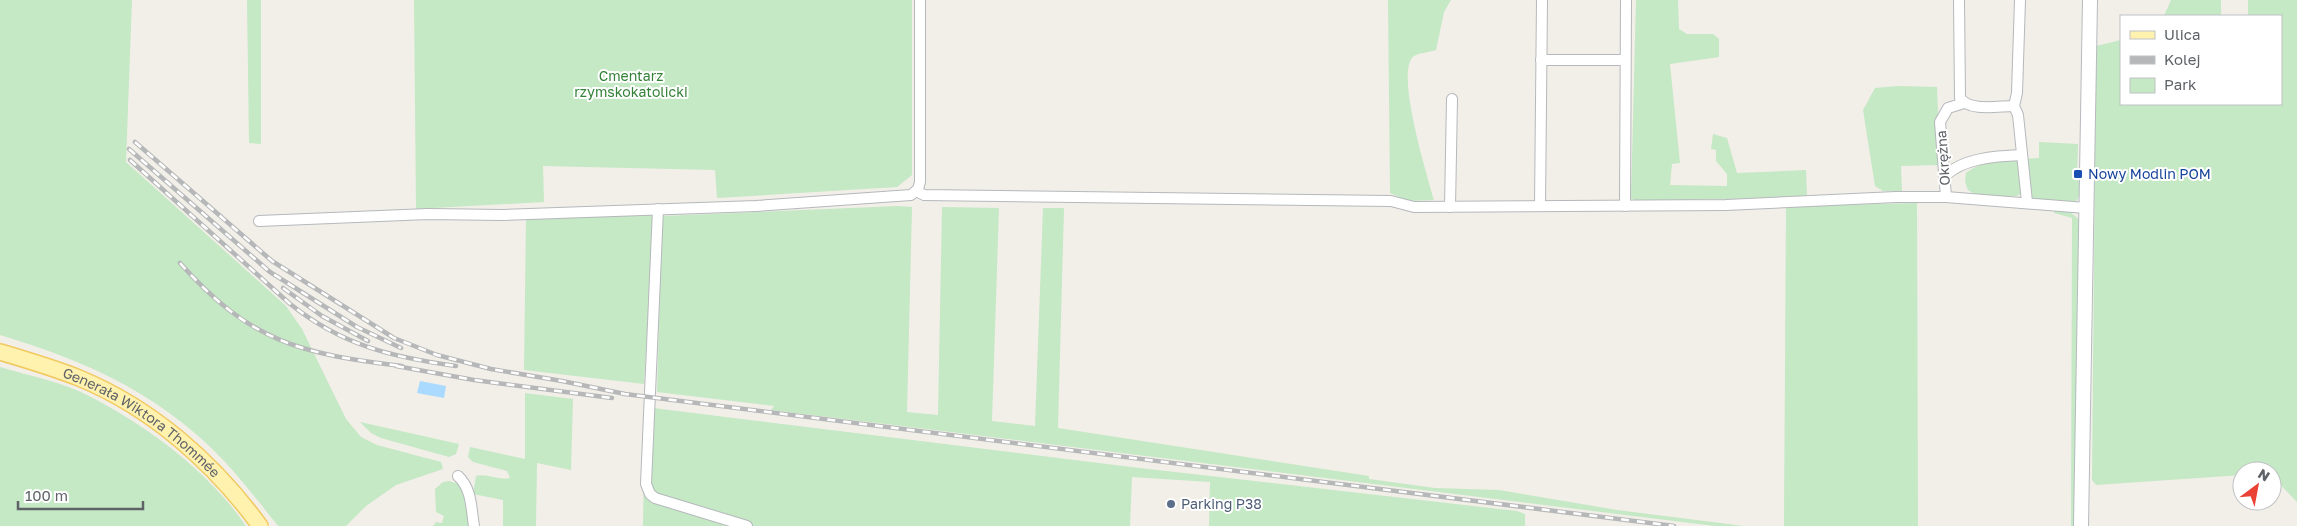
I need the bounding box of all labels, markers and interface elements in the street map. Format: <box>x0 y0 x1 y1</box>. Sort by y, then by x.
legend <box>2120 15 2282 105</box>
text: Ulica <box>2164 25 2200 43</box>
text: Kolej <box>2164 50 2200 68</box>
park label: Cmentarz rzymskokatolicki <box>574 67 688 100</box>
text: Park <box>2164 75 2197 93</box>
street label: Okrężna <box>1932 130 1953 186</box>
place label: Nowy Modlin POM <box>2088 165 2211 182</box>
marker: Nowy Modlin POM <box>2072 168 2084 180</box>
street label: Generała Wiktora Thommée <box>61 364 224 481</box>
north arrow <box>2232 461 2282 511</box>
text: N <box>2255 465 2273 485</box>
scale bar <box>18 478 142 510</box>
text: 100 m <box>25 486 68 504</box>
place label: Parking P38 <box>1181 495 1262 512</box>
marker: Parking P38 <box>1165 498 1177 510</box>

